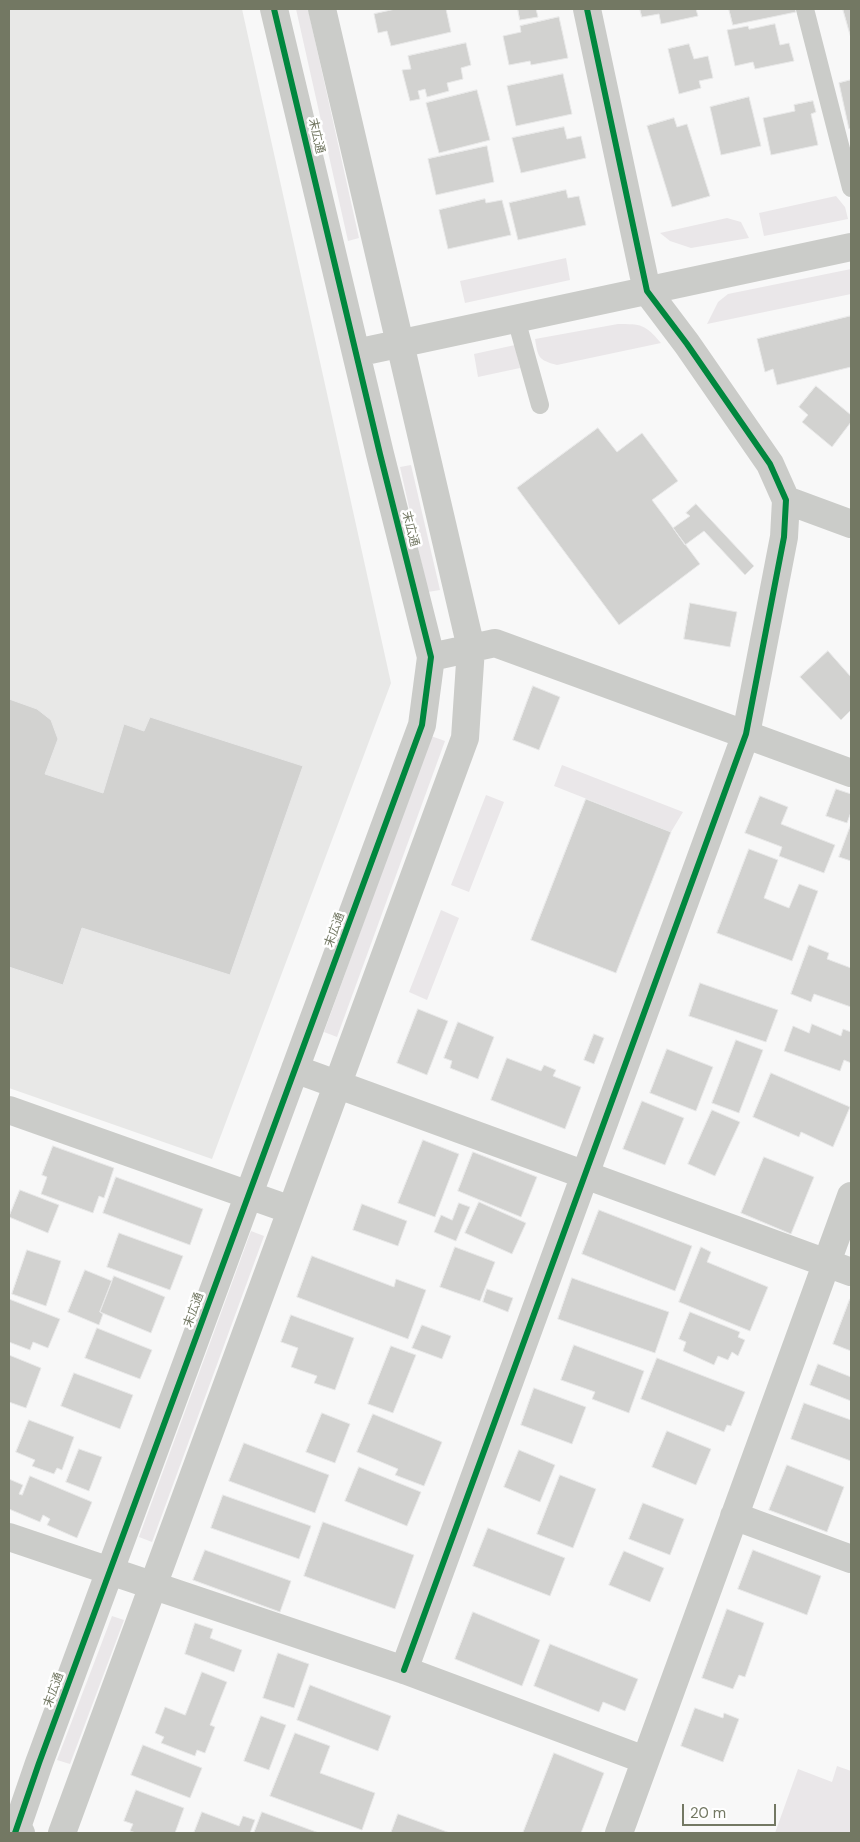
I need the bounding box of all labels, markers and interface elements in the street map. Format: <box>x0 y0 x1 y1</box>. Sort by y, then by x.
street label: 末広通 <box>305 117 327 155</box>
street label: 末広通 <box>399 510 421 548</box>
street label: 末広通 <box>322 911 348 949</box>
street label: 末広通 <box>181 1291 207 1329</box>
street label: 末広通 <box>41 1671 67 1709</box>
scale bar <box>685 1794 779 1826</box>
text: 20 m <box>690 1803 726 1823</box>

